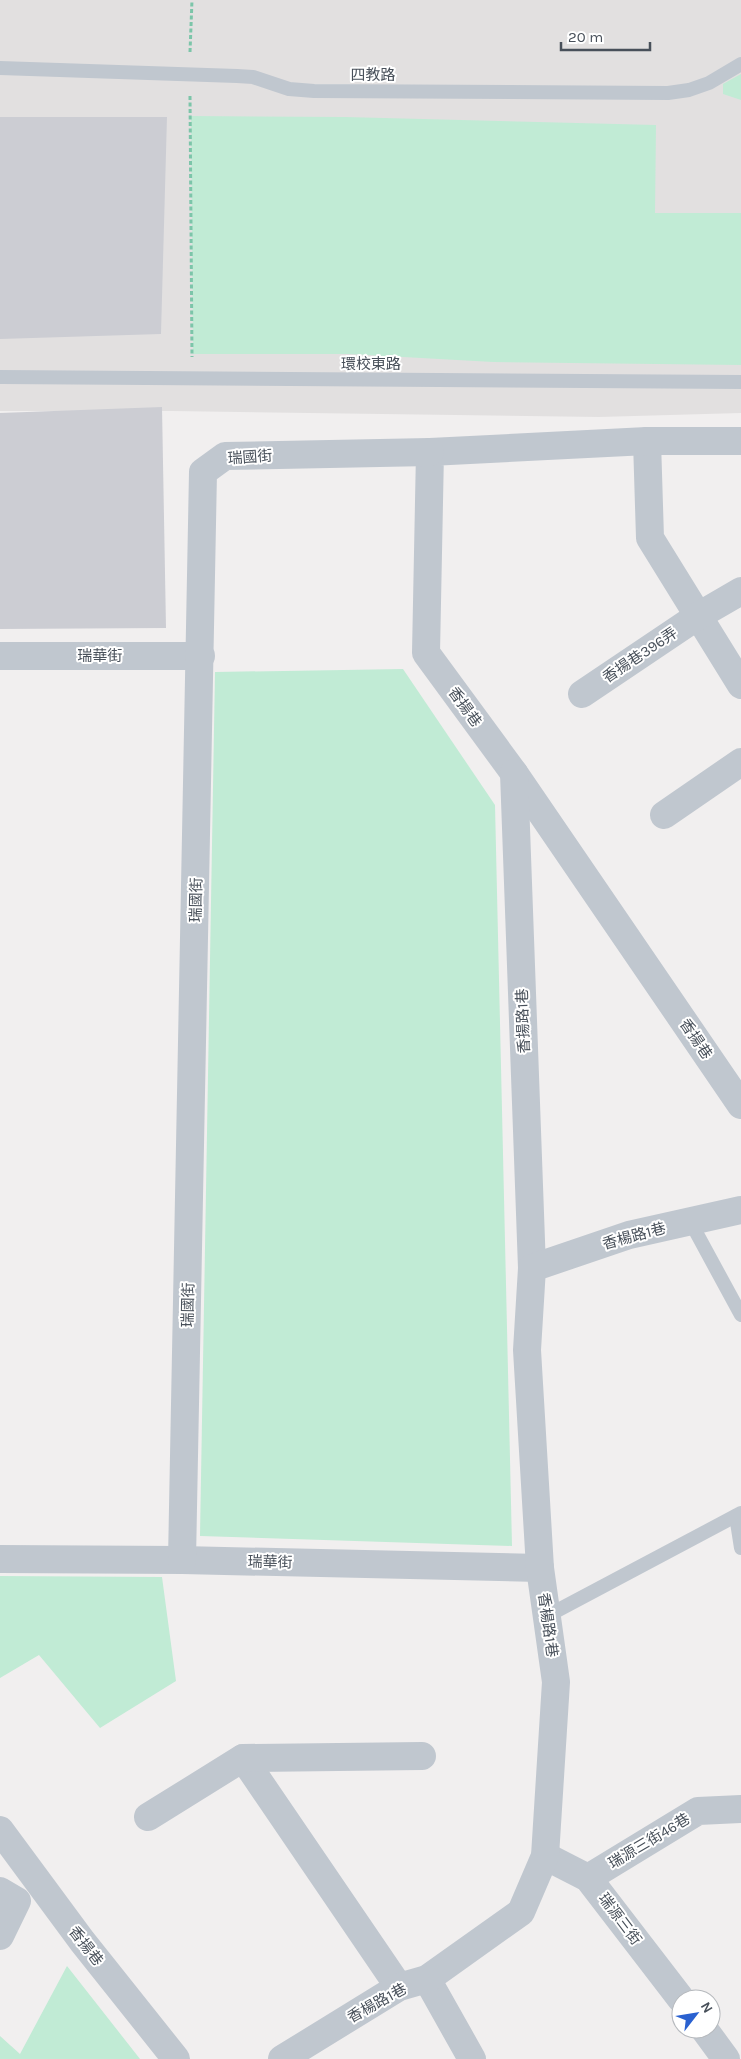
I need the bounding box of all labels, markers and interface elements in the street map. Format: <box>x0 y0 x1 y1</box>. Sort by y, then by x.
scale bar <box>561 20 650 52</box>
text: 20 m <box>568 28 603 46</box>
street label: 四教路 <box>350 66 396 84</box>
street label: 環校東路 <box>341 355 401 373</box>
street label: 瑞國街 <box>227 446 273 468</box>
street label: 香揚巷396弄 <box>599 623 681 687</box>
street label: 瑞華街 <box>77 647 123 665</box>
street label: 香揚巷 <box>444 684 486 730</box>
street label: 瑞國街 <box>187 877 205 923</box>
street label: 香揚路1巷 <box>513 988 533 1054</box>
street label: 香揚巷 <box>676 1015 716 1063</box>
street label: 香楊路1巷 <box>600 1219 668 1253</box>
street label: 瑞國街 <box>179 1282 197 1328</box>
street label: 瑞華街 <box>247 1553 293 1571</box>
street label: 香楊路1巷 <box>535 1592 561 1658</box>
street label: 瑞源三街46巷 <box>605 1810 693 1872</box>
street label: 瑞源三街 <box>595 1890 645 1948</box>
street label: 香揚巷 <box>65 1923 107 1969</box>
street label: 香楊路1巷 <box>344 1979 410 2027</box>
north arrow <box>671 1989 721 2039</box>
text: N <box>697 1999 717 2016</box>

